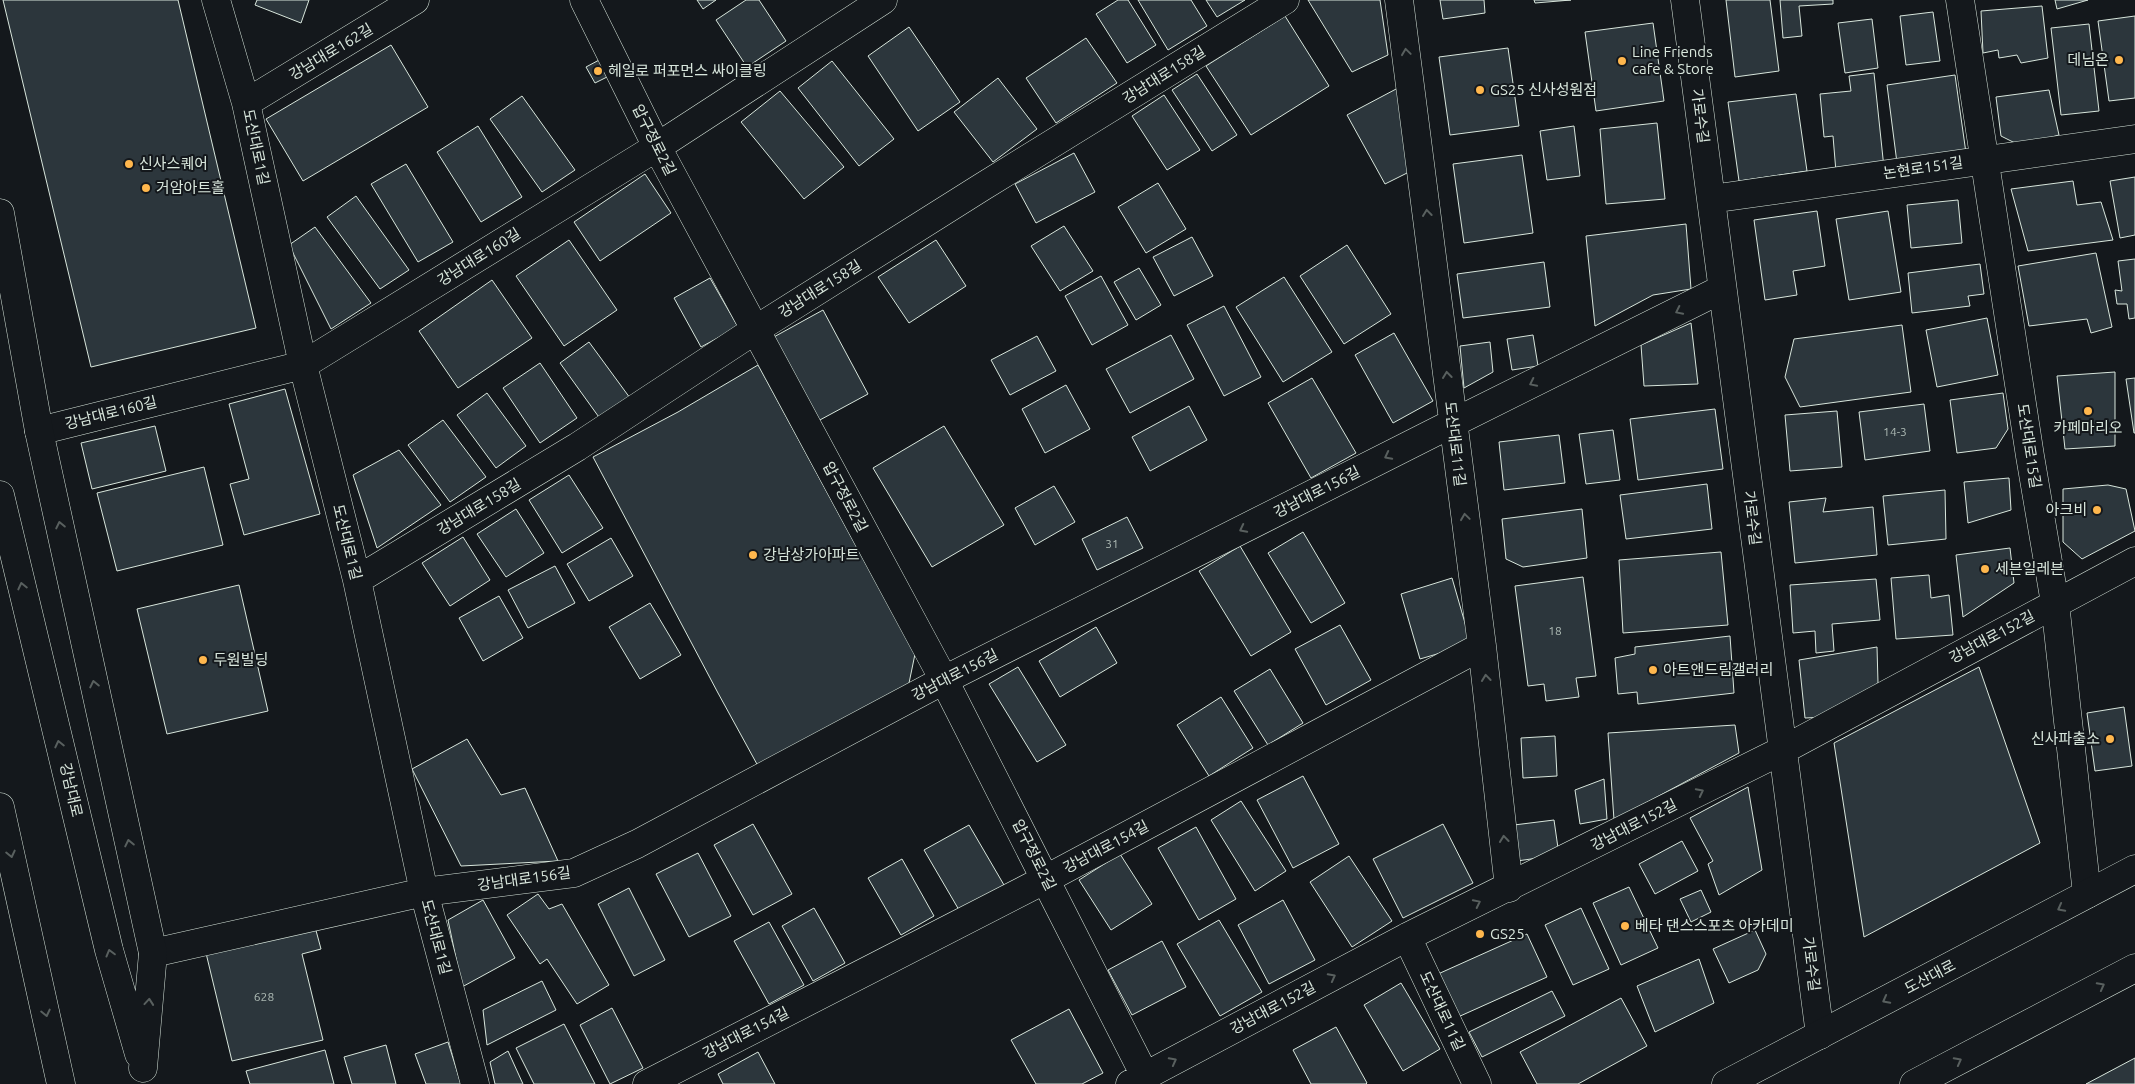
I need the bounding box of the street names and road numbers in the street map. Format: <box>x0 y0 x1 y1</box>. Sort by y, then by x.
street label: 강남대로162길 <box>286 20 376 83</box>
street label: 강남대로158길 <box>1119 42 1208 107</box>
street label: 가로수길 <box>1689 88 1712 144</box>
street label: 압구정로2길 <box>629 101 680 178</box>
street label: 도산대로1길 <box>240 107 273 187</box>
street label: 논현로151길 <box>1882 153 1964 182</box>
street label: 강남대로160길 <box>434 224 523 289</box>
street label: 강남대로158길 <box>775 256 864 321</box>
street label: 강남대로160길 <box>63 393 159 432</box>
street label: 도산대로11길 <box>1442 400 1469 488</box>
street label: 도산대로15길 <box>2014 402 2045 490</box>
street label: 압구정로2길 <box>820 459 871 535</box>
street label: 강남대로156길 <box>1271 463 1363 521</box>
street label: 강남대로158길 <box>434 475 524 538</box>
street label: 가로수길 <box>1741 490 1764 546</box>
street label: 도산대로1길 <box>330 502 365 582</box>
street label: 강남대로152길 <box>1946 607 2037 666</box>
street label: 강남대로156길 <box>909 646 1001 704</box>
street label: 강남대로 <box>57 761 86 819</box>
street label: 강남대로152길 <box>1588 796 1680 854</box>
street label: 압구정로2길 <box>1009 816 1060 893</box>
street label: 강남대로154길 <box>1060 817 1151 876</box>
street label: 강남대로156길 <box>476 864 572 893</box>
street label: 도산대로1길 <box>418 897 455 976</box>
street label: 가로수길 <box>1800 936 1823 992</box>
street label: 도산대로 <box>1901 956 1958 997</box>
street label: 도산대로11길 <box>1417 968 1468 1053</box>
street label: 강남대로152길 <box>1227 978 1318 1037</box>
street label: 강남대로154길 <box>700 1004 792 1062</box>

